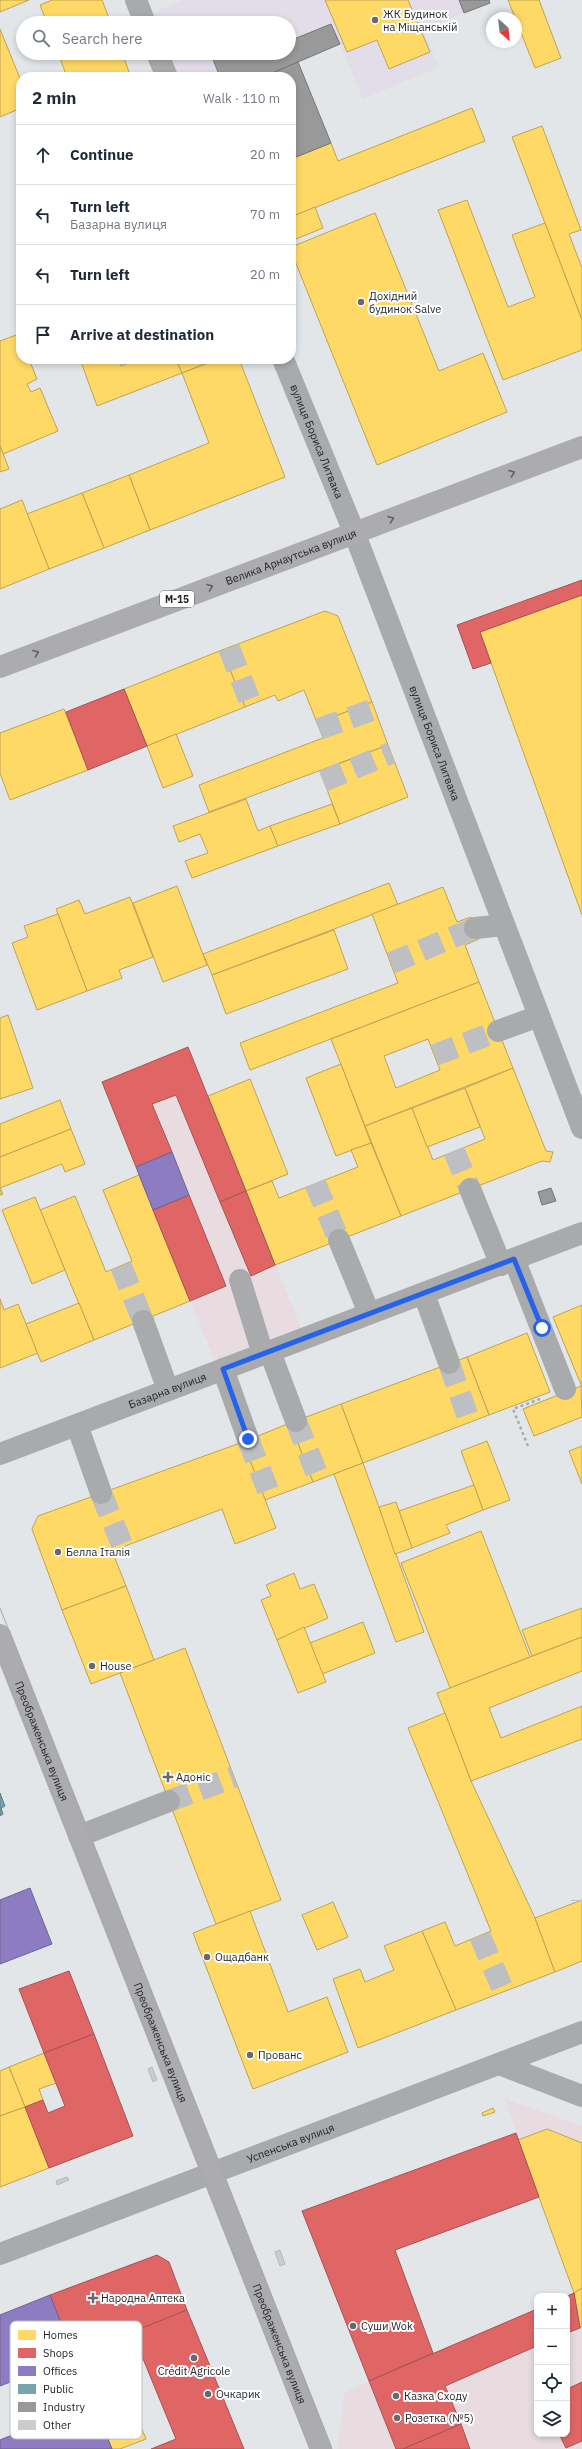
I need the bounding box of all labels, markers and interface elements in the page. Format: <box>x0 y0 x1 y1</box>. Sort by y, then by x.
place label: ЖК Будинок на Міщанській <box>383 7 458 34</box>
north arrow <box>486 12 522 48</box>
marker: ЖК Будинок на Міщанській <box>370 15 380 25</box>
search box <box>16 16 296 60</box>
icon: search <box>30 27 52 49</box>
text: Search here <box>62 29 142 48</box>
text: 2 min <box>32 87 76 109</box>
text: Walk · 110 m <box>203 90 280 107</box>
icon: ahead <box>32 144 54 166</box>
text: Continue <box>70 145 134 164</box>
text: 20 m <box>250 146 280 163</box>
text: Turn left <box>70 197 130 216</box>
icon: left <box>32 204 54 226</box>
text: 70 m <box>250 206 280 223</box>
text: Базарна вулиця <box>70 216 167 233</box>
icon: left <box>32 264 54 286</box>
text: Turn left <box>70 265 130 284</box>
text: 20 m <box>250 266 280 283</box>
place label: Дохідний будинок Salve <box>369 289 441 316</box>
marker: Дохідний будинок Salve <box>356 297 366 307</box>
icon: arrive <box>32 324 54 346</box>
text: Arrive at destination <box>70 325 214 344</box>
street label: вулиця Бориса Литвака <box>287 382 347 501</box>
one-way arrow <box>509 470 516 478</box>
one-way arrow <box>387 515 394 523</box>
street label: Велика Арнаутська вулиця <box>223 526 358 588</box>
one-way arrow <box>207 583 214 591</box>
road number: М-15 <box>160 591 194 607</box>
one-way arrow <box>33 649 40 657</box>
street label: вулиця Бориса Литвака <box>406 683 463 803</box>
route start <box>533 1319 551 1337</box>
street label: Базарна вулиця <box>126 1369 208 1412</box>
route end <box>239 1430 257 1448</box>
place label: Белла Італія <box>66 1545 130 1559</box>
marker: Белла Італія <box>53 1547 63 1557</box>
place label: House <box>100 1659 132 1673</box>
marker: House <box>87 1661 97 1671</box>
street label: Преображенська вулиця <box>12 1679 72 1803</box>
place label: Адоніс <box>176 1770 211 1784</box>
marker: Адоніс <box>163 1772 173 1782</box>
place label: Ощадбанк <box>215 1950 269 1964</box>
marker: Ощадбанк <box>202 1952 212 1962</box>
street label: Преображенська вулиця <box>131 1980 191 2105</box>
place label: Прованс <box>258 2048 303 2062</box>
marker: Прованс <box>245 2050 255 2060</box>
street label: Успенська вулиця <box>245 2120 336 2166</box>
street label: Преображенська вулиця <box>250 2282 310 2406</box>
place label: Народна Аптека <box>101 2291 185 2305</box>
marker: Народна Аптека <box>88 2293 98 2303</box>
map controls <box>534 2293 570 2437</box>
button: + <box>534 2293 570 2329</box>
place label: Суши Wok <box>361 2319 413 2333</box>
legend <box>10 2321 142 2439</box>
marker: Суши Wok <box>348 2321 358 2331</box>
text: Homes <box>43 2328 78 2342</box>
button: − <box>534 2329 570 2365</box>
text: Shops <box>43 2346 74 2360</box>
marker: Crédit Agricole <box>189 2353 199 2363</box>
text: Offices <box>43 2364 77 2378</box>
place label: Crédit Agricole <box>158 2364 230 2378</box>
button: locate <box>534 2365 570 2401</box>
text: Public <box>43 2382 74 2396</box>
place label: Очкарик <box>216 2387 260 2401</box>
marker: Очкарик <box>203 2389 213 2399</box>
place label: Казка Сходу <box>404 2389 468 2403</box>
marker: Казка Сходу <box>391 2391 401 2401</box>
text: Industry <box>43 2400 86 2414</box>
button: layers <box>534 2401 570 2437</box>
place label: Розетка (№5) <box>405 2411 474 2425</box>
marker: Розетка (№5) <box>392 2413 402 2423</box>
text: Other <box>43 2418 71 2432</box>

